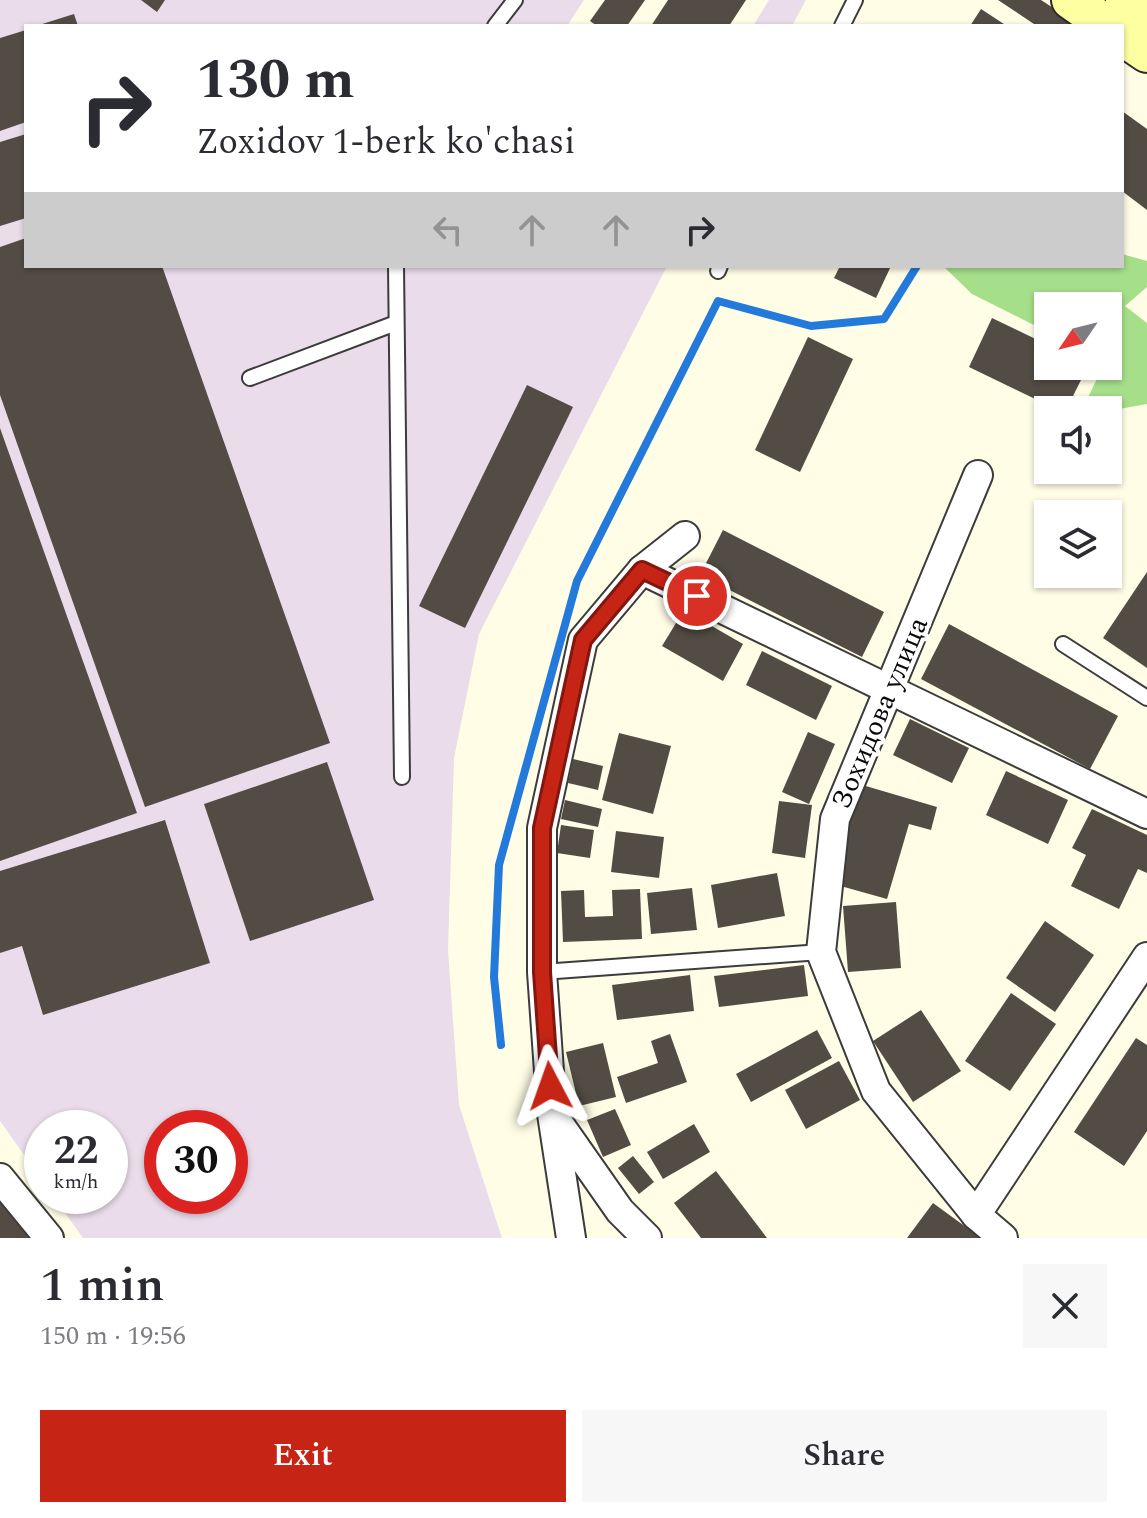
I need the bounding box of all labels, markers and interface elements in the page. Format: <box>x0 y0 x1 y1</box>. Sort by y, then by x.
text: 130 m <box>196 38 355 123</box>
icon: right <box>64 56 168 160</box>
text: Zoxidov 1-berk ko'chasi <box>196 115 575 170</box>
icon: left <box>426 208 470 252</box>
icon: ahead <box>510 208 554 252</box>
icon: ahead <box>594 208 638 252</box>
icon: right <box>678 208 722 252</box>
north arrow <box>1034 292 1122 380</box>
map controls <box>1034 292 1122 588</box>
button: sound <box>1034 396 1122 484</box>
button: layers <box>1034 500 1122 588</box>
pin <box>663 562 731 630</box>
icon: arrive <box>675 574 719 618</box>
street label: Зохидова улица <box>820 610 940 816</box>
position arrow <box>508 1044 592 1128</box>
speed limit sign: 30 <box>144 1110 248 1214</box>
text: 22 <box>54 1121 98 1182</box>
text: km/h <box>54 1167 99 1197</box>
text: 1 min <box>40 1249 165 1322</box>
button: close <box>1023 1264 1107 1348</box>
text: 150 m · 19:56 <box>40 1316 186 1356</box>
button: Exit <box>40 1410 566 1502</box>
button: Share <box>582 1410 1107 1502</box>

